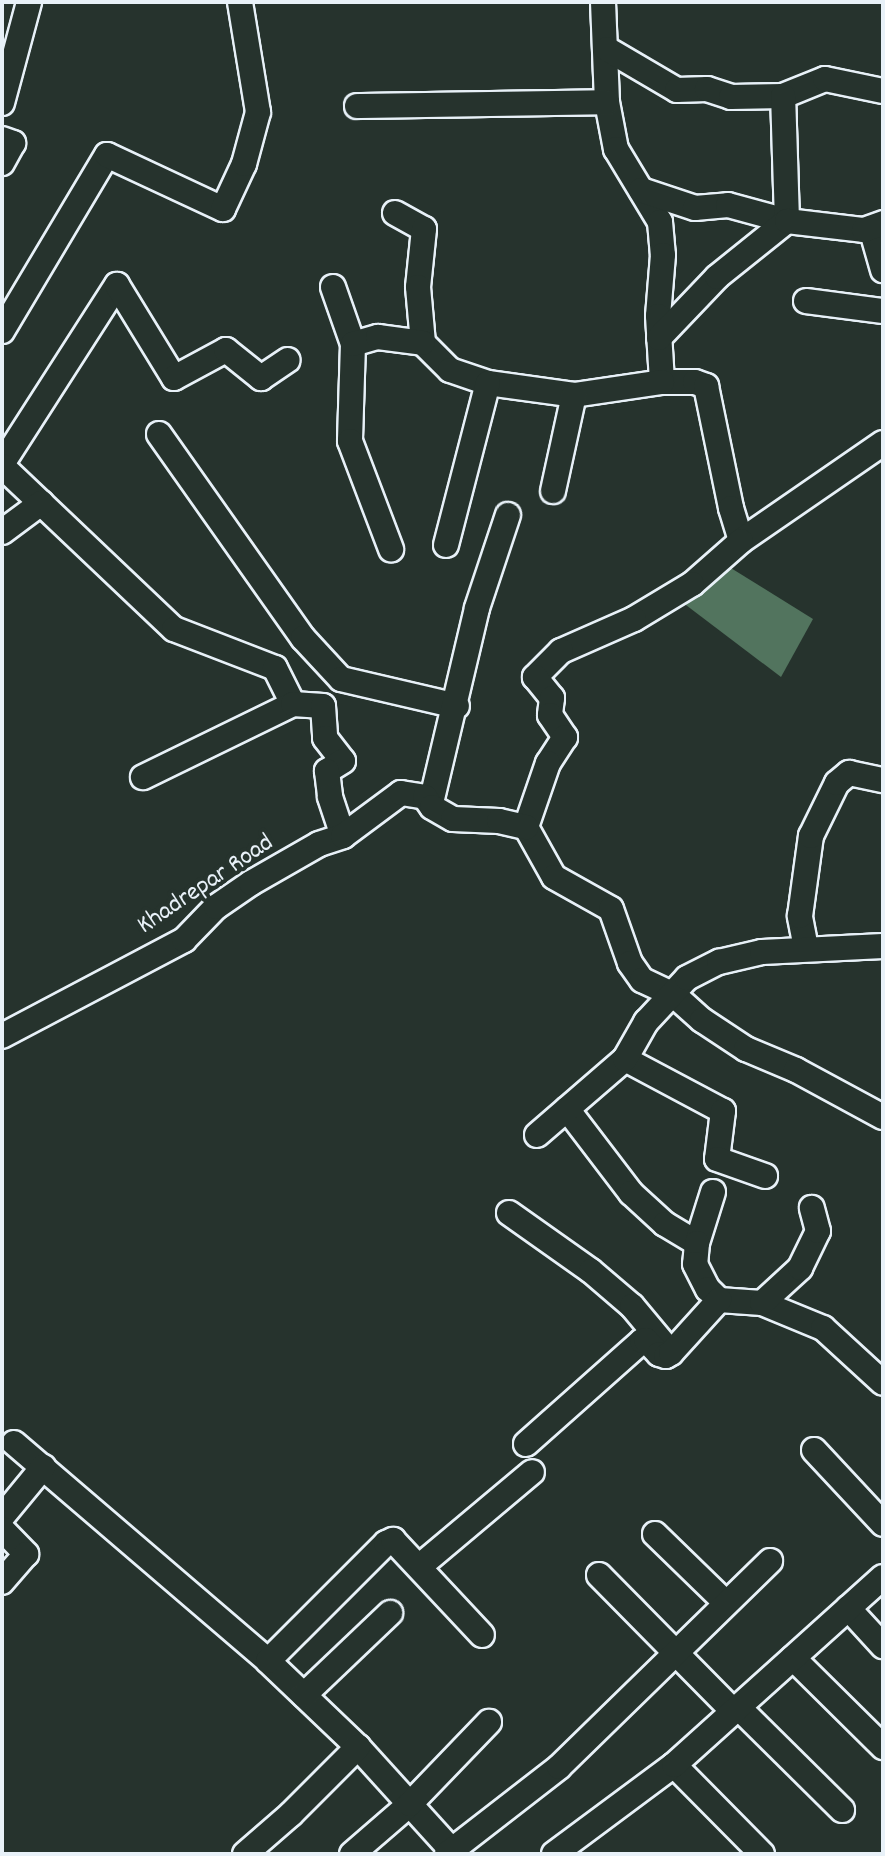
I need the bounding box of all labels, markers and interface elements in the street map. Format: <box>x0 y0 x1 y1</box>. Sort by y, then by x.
street label: Khadrepar Road <box>132 828 280 942</box>

